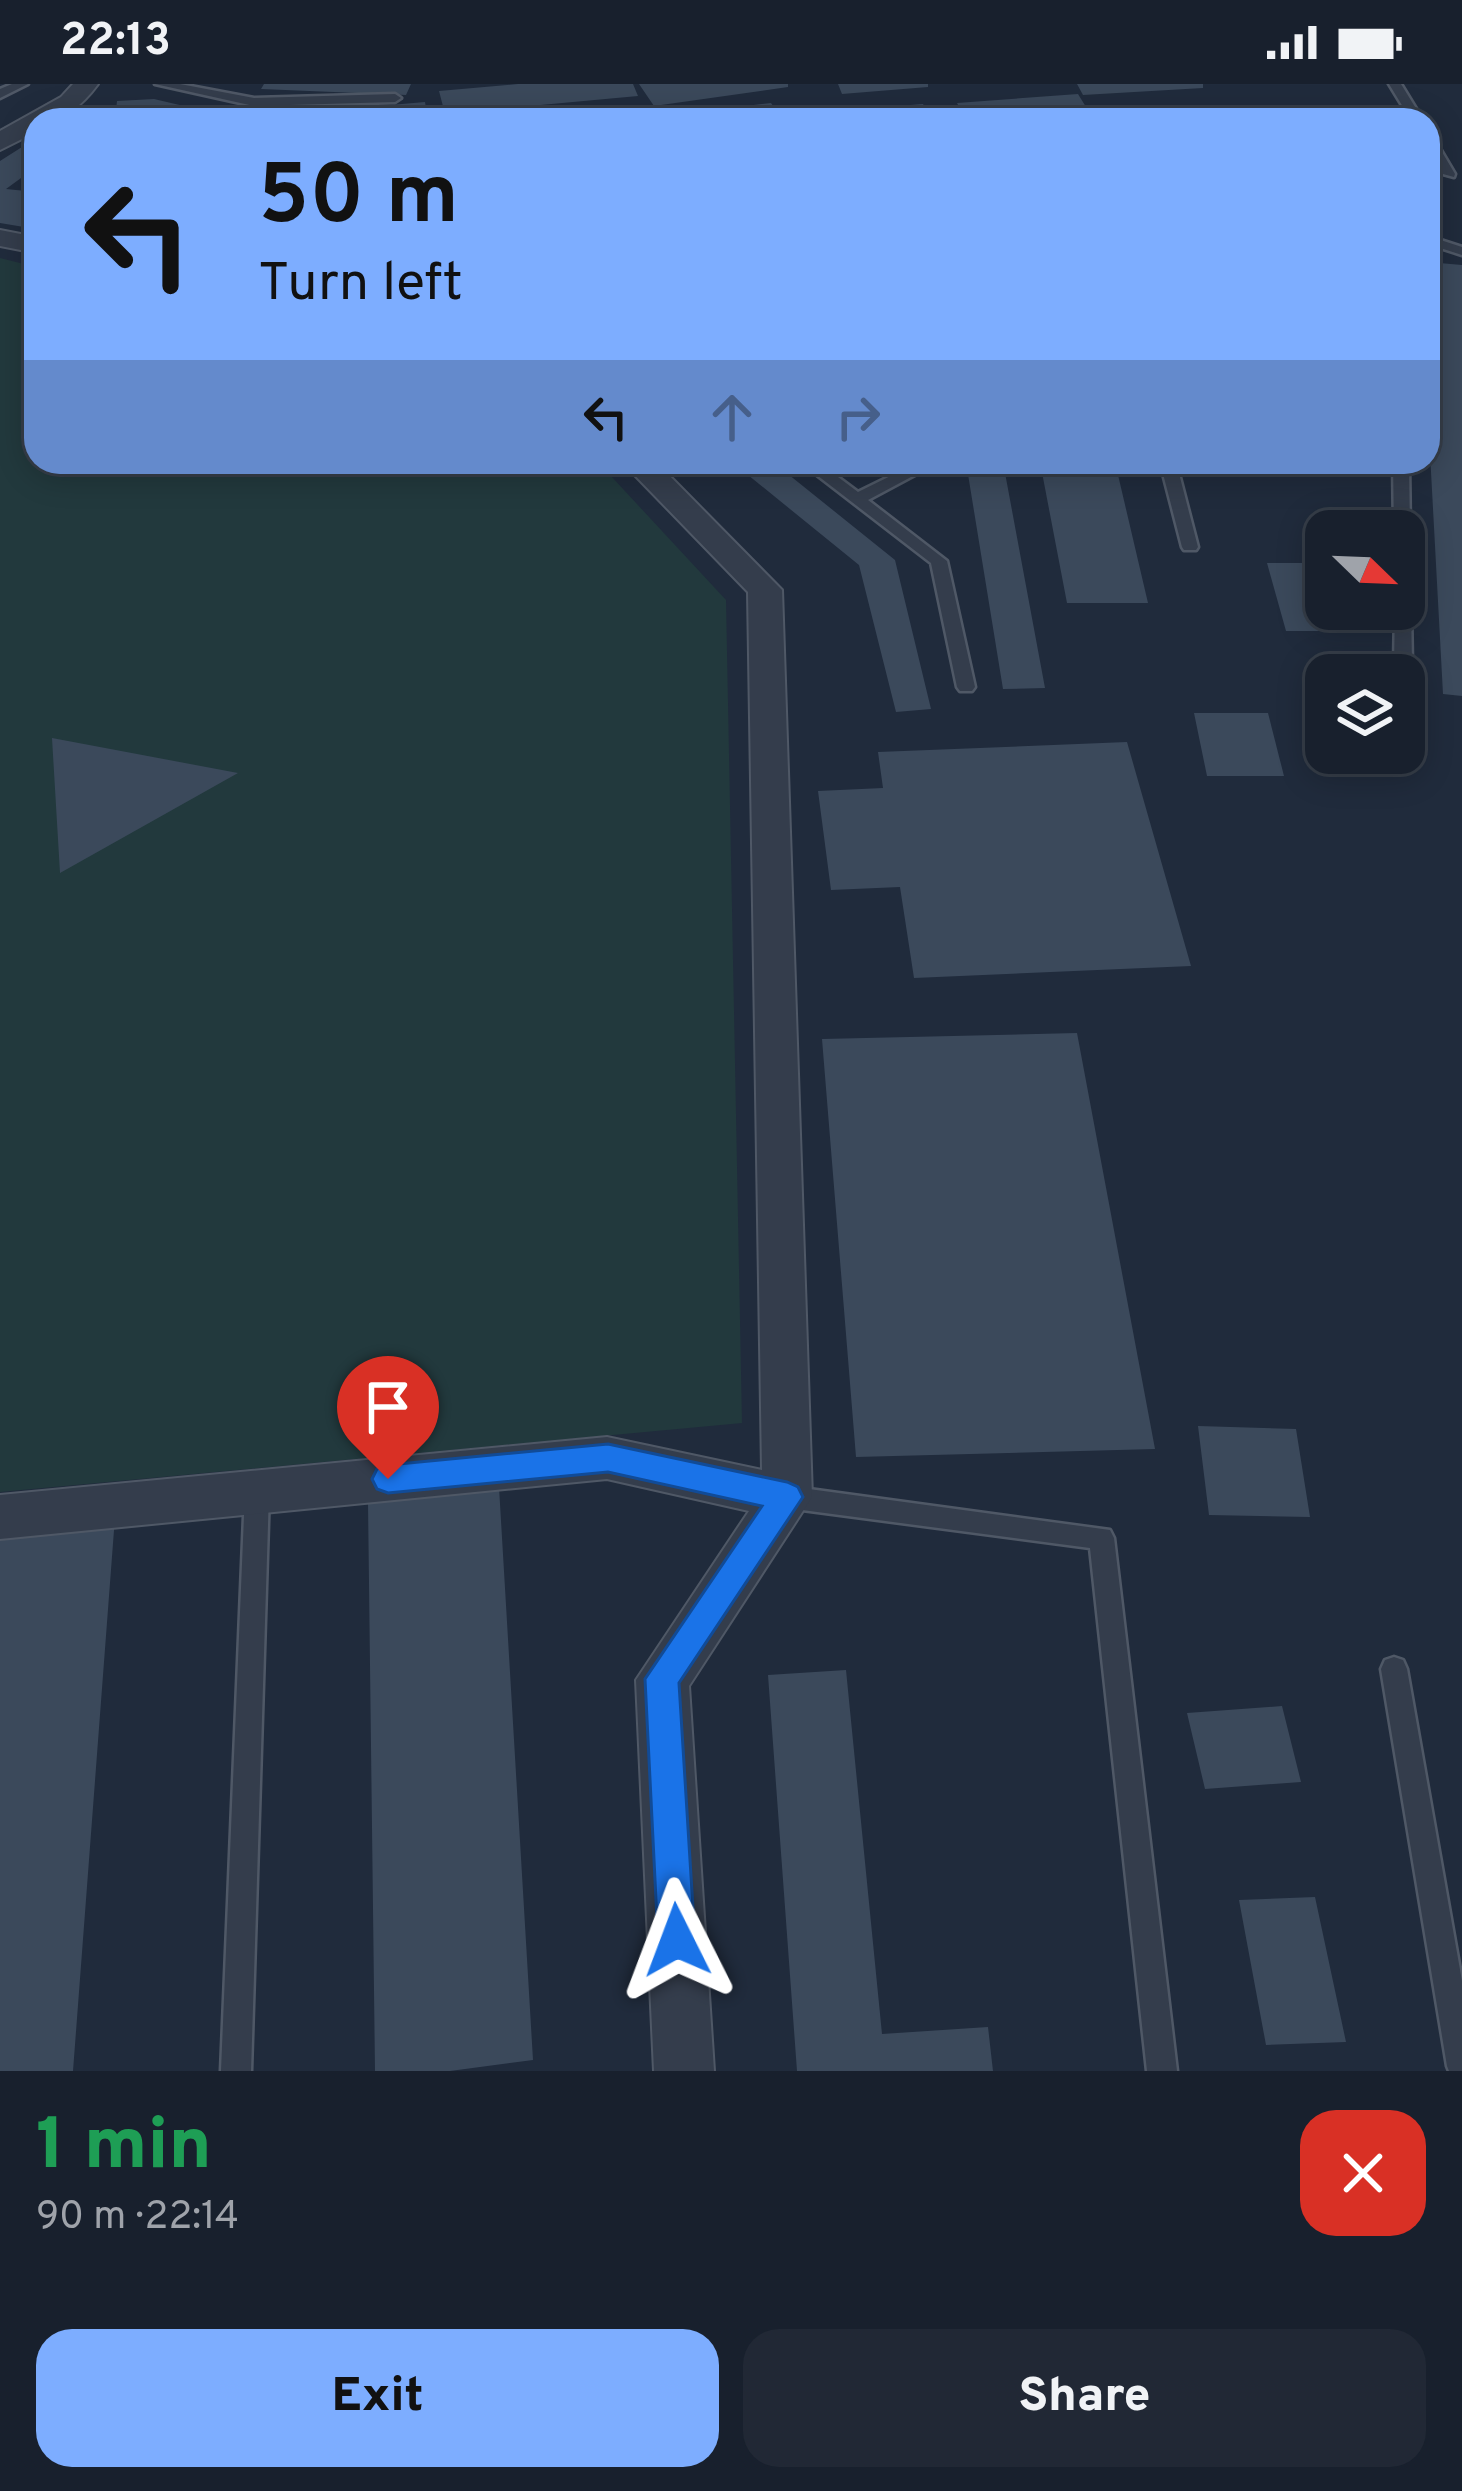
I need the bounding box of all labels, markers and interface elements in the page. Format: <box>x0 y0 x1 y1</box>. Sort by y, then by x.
text: 22:13 <box>60 14 171 71</box>
text: 50 m <box>258 147 459 253</box>
icon: left <box>60 156 216 312</box>
text: Turn left <box>258 251 463 320</box>
icon: left <box>573 384 639 450</box>
icon: ahead <box>699 384 765 450</box>
icon: right <box>825 384 891 450</box>
north arrow <box>1305 510 1425 630</box>
map controls <box>1305 510 1425 774</box>
button: layers <box>1305 654 1425 774</box>
pin <box>337 1356 439 1479</box>
icon: arrive <box>355 1374 421 1440</box>
position arrow <box>614 1877 740 2003</box>
text: 1 min <box>36 2103 212 2195</box>
button: close <box>1300 2110 1426 2236</box>
text: 90 m · 22:14 <box>36 2194 239 2243</box>
button: Exit <box>36 2329 719 2467</box>
button: Share <box>743 2329 1426 2467</box>

